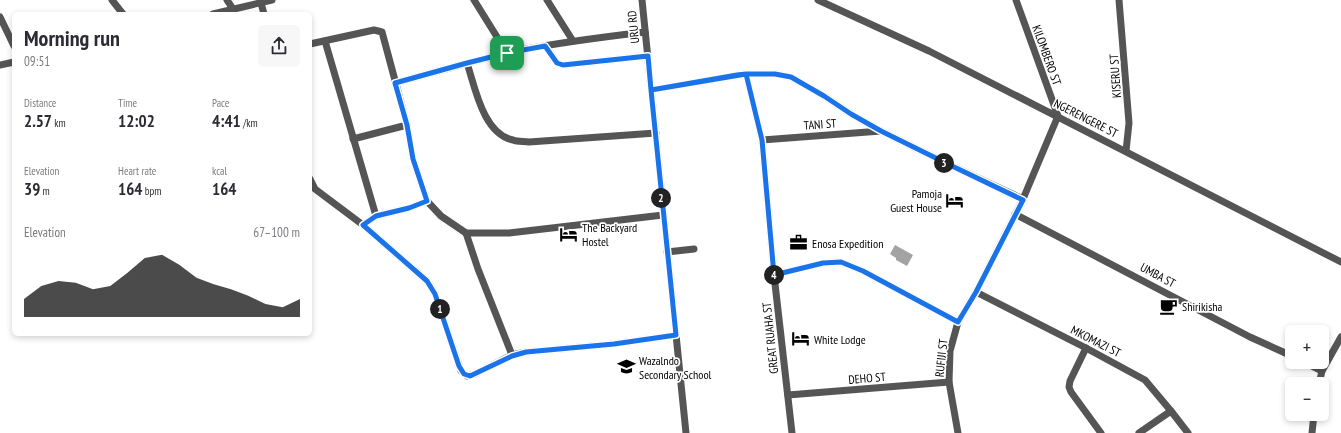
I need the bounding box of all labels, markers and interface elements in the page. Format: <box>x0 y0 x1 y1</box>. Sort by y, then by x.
street label: URU RD <box>624 10 642 44</box>
street label: KILOMBERO ST <box>1029 23 1065 88</box>
text: Morning run <box>24 24 120 52</box>
button: share <box>258 25 300 67</box>
pin <box>490 36 524 70</box>
icon: arrive <box>496 42 518 64</box>
text: 09:51 <box>24 53 50 70</box>
street label: KISERU ST <box>1106 53 1124 99</box>
street label: NGERENGERE ST <box>1051 95 1121 141</box>
text: Distance <box>24 96 56 110</box>
text: Time <box>118 96 137 110</box>
text: Pace <box>212 96 229 110</box>
text: 2.57 <box>24 110 52 132</box>
text: 12:02 <box>118 110 155 132</box>
text: 4:41 <box>212 110 241 132</box>
street label: TANI ST <box>803 115 837 133</box>
text: km <box>52 116 66 130</box>
text: /km <box>241 116 258 130</box>
pin: 3 <box>934 153 954 173</box>
text: 3 <box>941 156 947 170</box>
text: Elevation <box>24 164 59 178</box>
text: Heart rate <box>118 164 156 178</box>
text: kcal <box>212 164 227 178</box>
text: 39 <box>24 178 40 200</box>
text: 164 <box>118 178 142 200</box>
text: 164 <box>212 178 236 200</box>
text: m <box>40 184 50 198</box>
text: bpm <box>142 184 161 198</box>
place label: Pamoja Guest House <box>890 186 942 215</box>
pin: 2 <box>651 188 671 208</box>
hotel icon: Pamoja Guest House <box>945 190 965 210</box>
text: 2 <box>658 191 664 205</box>
place label: The Backyard Hostel <box>582 220 637 249</box>
text: Elevation <box>24 224 66 241</box>
text: 67–100 m <box>253 224 300 241</box>
hotel icon: The Backyard Hostel <box>559 224 579 244</box>
office icon: Enosa Expedition <box>789 233 809 253</box>
place label: Enosa Expedition <box>812 236 883 251</box>
street label: UMBA ST <box>1138 259 1179 291</box>
pin: 4 <box>764 265 784 285</box>
text: 4 <box>771 268 777 282</box>
cafe icon: Shirikisha <box>1159 296 1179 316</box>
pin: 1 <box>430 299 450 319</box>
place label: Shirikisha <box>1182 299 1223 314</box>
street label: GREAT RUAHA ST <box>759 301 781 374</box>
text: 1 <box>437 302 443 316</box>
street label: MKOMAZI ST <box>1068 322 1124 360</box>
map controls <box>1285 325 1329 421</box>
button: + <box>1285 325 1329 369</box>
hotel icon: White Lodge <box>791 329 811 349</box>
place label: White Lodge <box>814 332 866 347</box>
street label: RUFIJI ST <box>932 337 951 378</box>
place label: Wazalndo Secondary School <box>639 353 712 382</box>
school or university icon: Wazalndo Secondary School <box>616 357 636 377</box>
street label: DEHO ST <box>848 369 887 387</box>
button: − <box>1285 377 1329 421</box>

